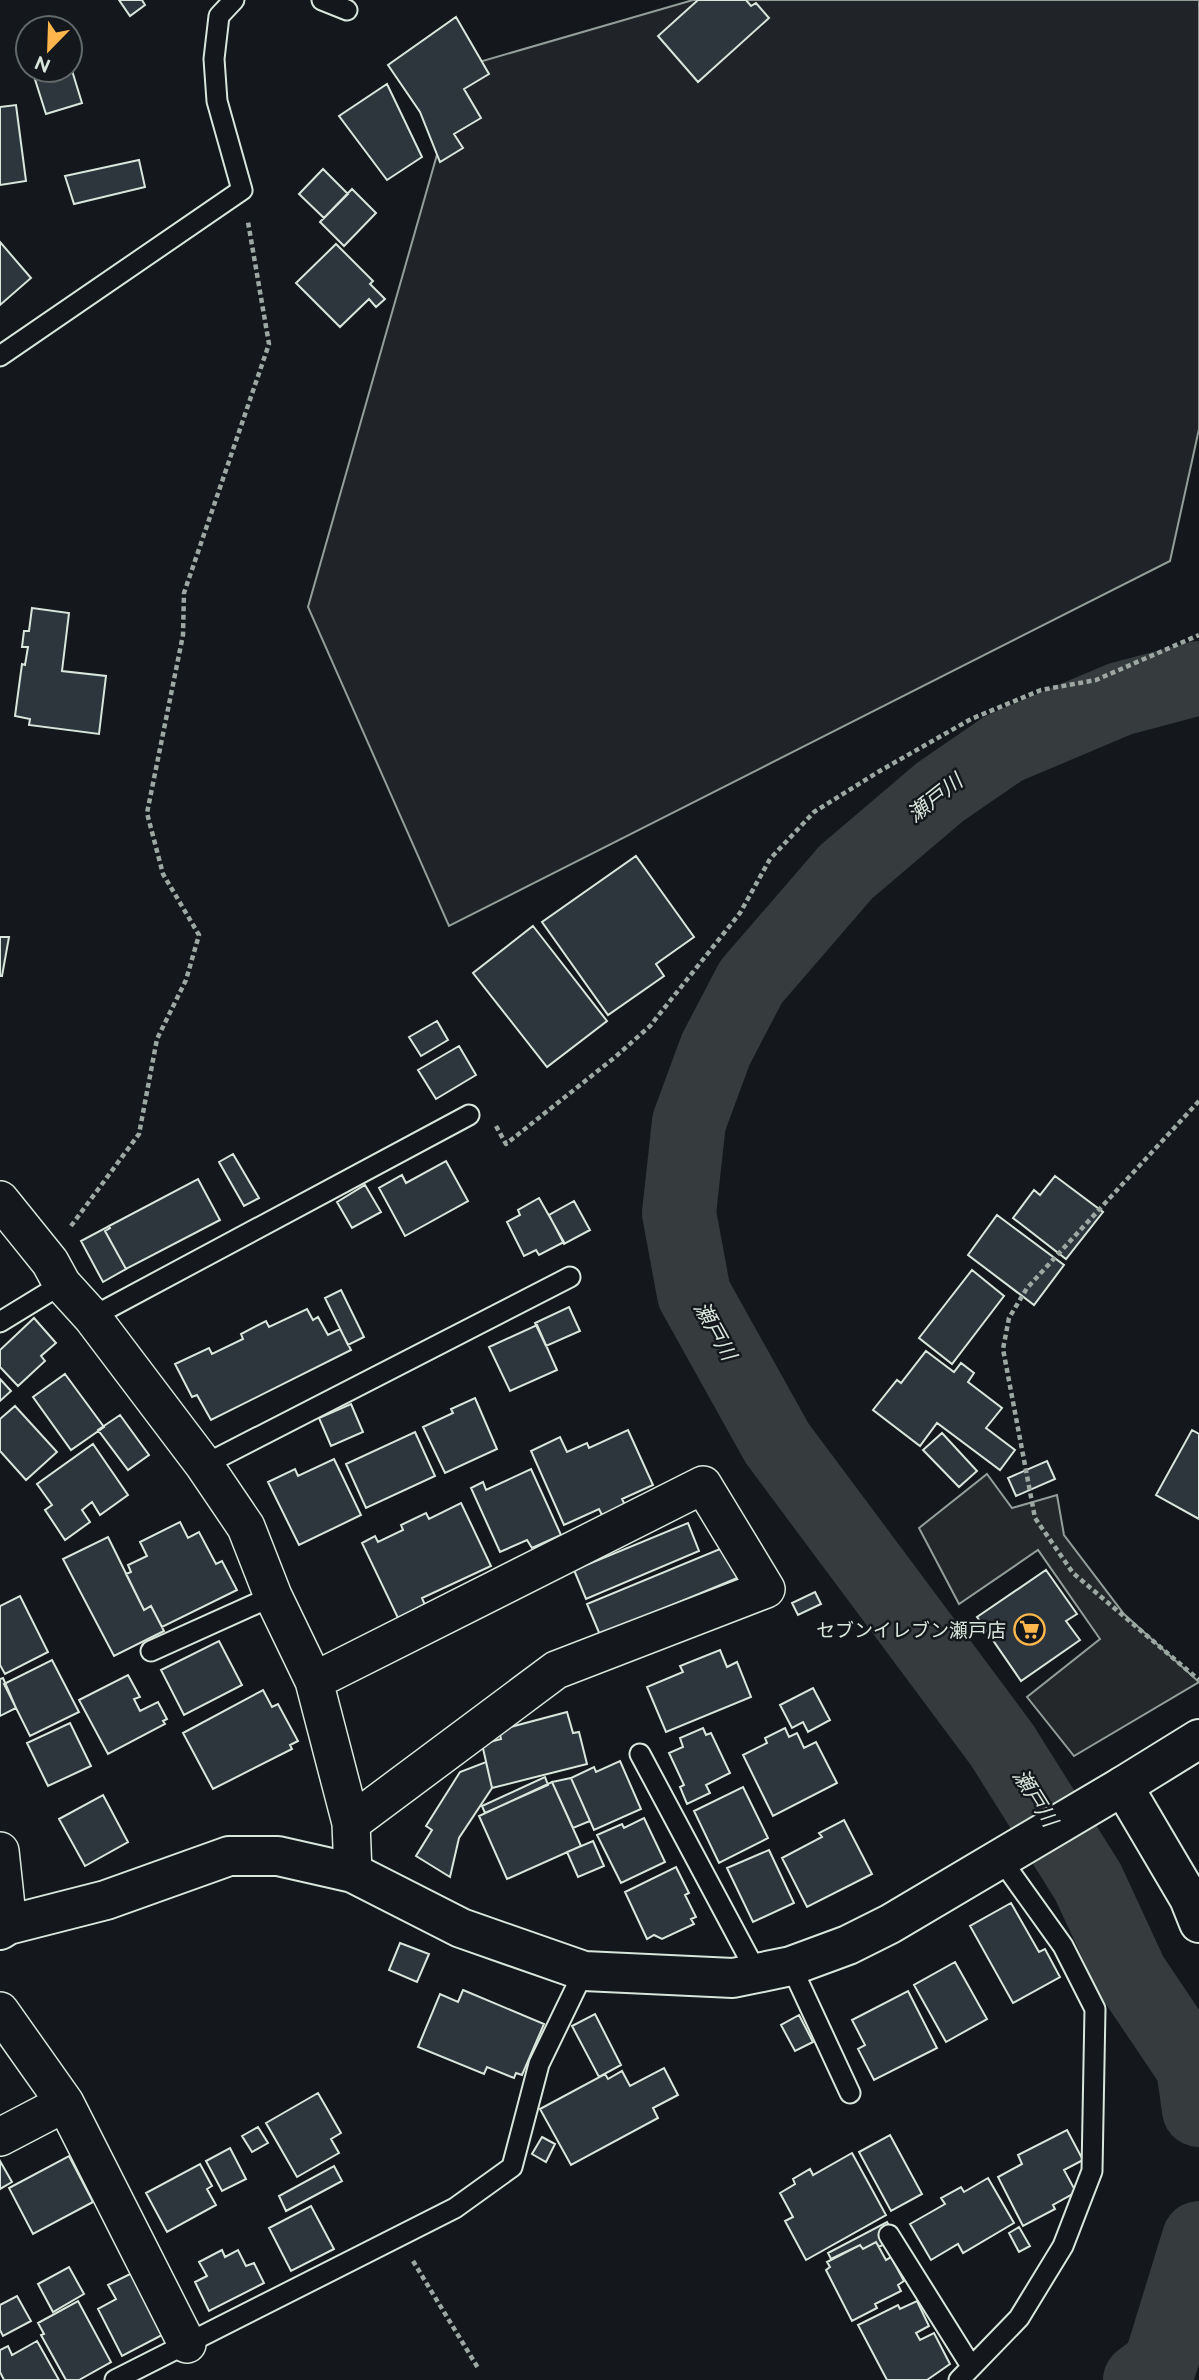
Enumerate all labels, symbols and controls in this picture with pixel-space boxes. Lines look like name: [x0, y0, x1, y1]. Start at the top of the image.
north arrow: [14, 14, 84, 84]
text: N: [31, 52, 53, 78]
water label: 瀬戸川: [902, 767, 969, 827]
water label: 瀬戸川: [689, 1297, 743, 1366]
supermarket icon: セブンイレブン瀬戸店: [1012, 1613, 1046, 1647]
place label: セブンイレブン瀬戸店: [816, 1619, 1006, 1641]
water label: 瀬戸川: [1008, 1764, 1064, 1833]

